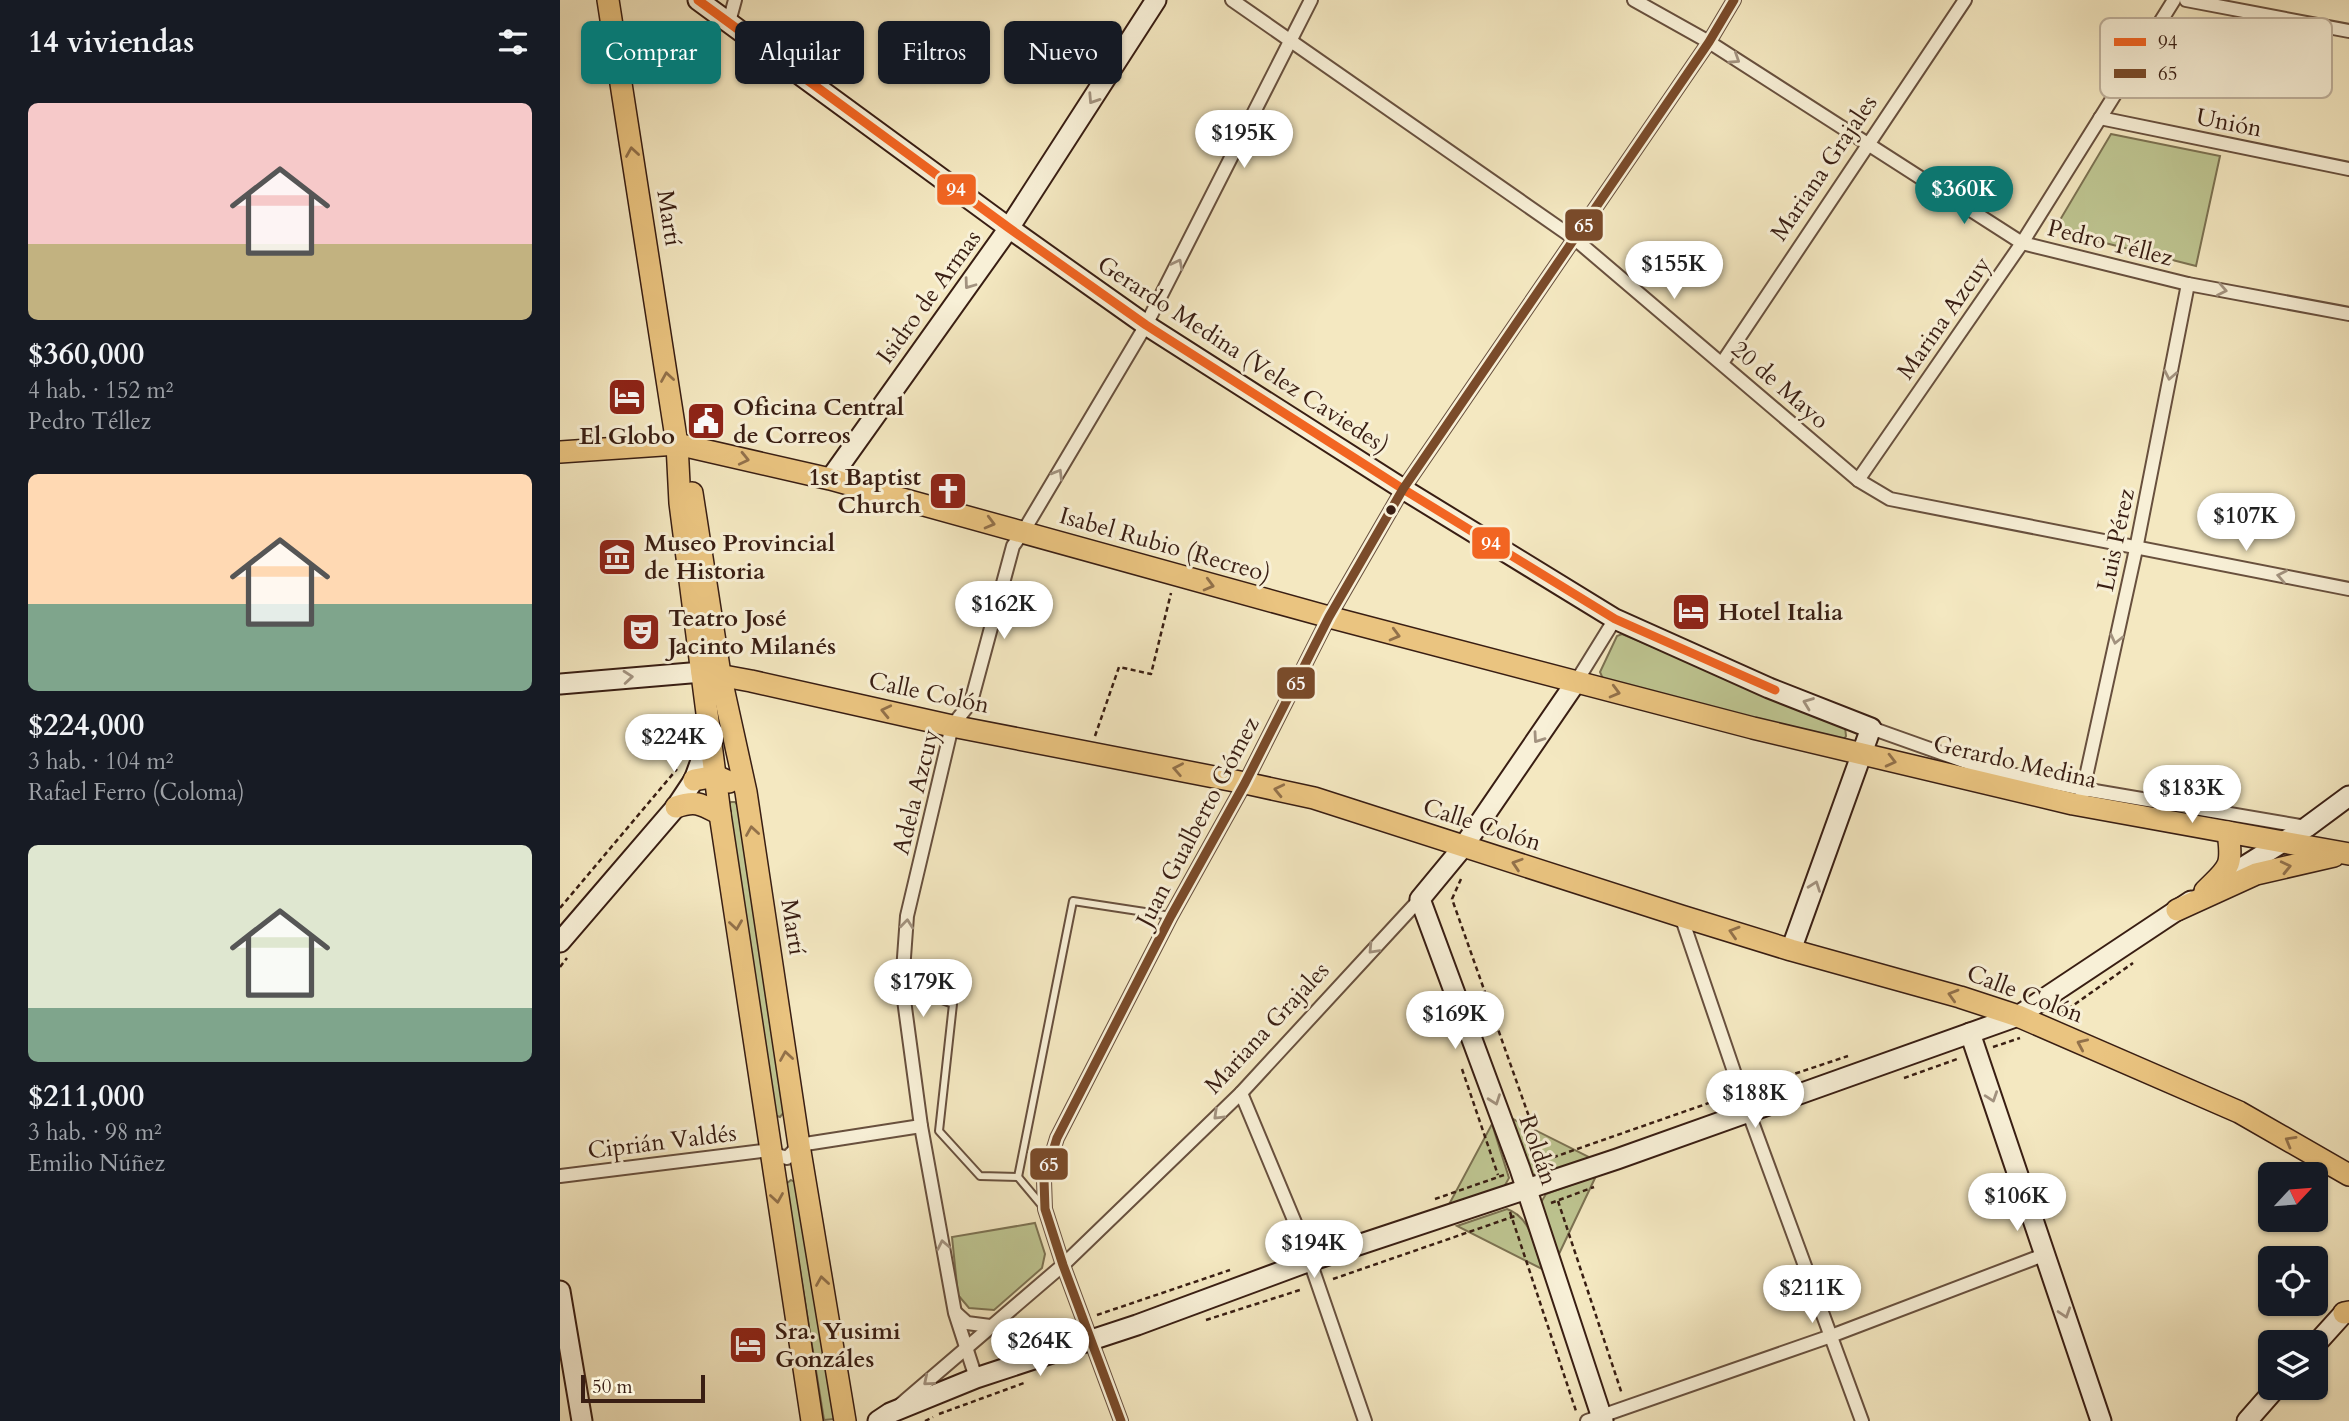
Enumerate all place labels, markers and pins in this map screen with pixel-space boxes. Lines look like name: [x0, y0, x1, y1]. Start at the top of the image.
pin: $195K: [1195, 110, 1293, 170]
pin: $360K: [1915, 166, 2013, 226]
pin: $155K: [1625, 242, 1723, 301]
hotel icon: El Globo: [606, 376, 648, 418]
place label: Oficina Central de Correos: [733, 391, 904, 452]
public building icon: Oficina Central de Correos: [685, 400, 727, 442]
place label: El Globo: [579, 420, 675, 453]
place label: 1st Baptist Church: [808, 461, 922, 522]
church icon: 1st Baptist Church: [927, 470, 969, 512]
pin: $107K: [2197, 494, 2295, 553]
unlabelled marker: [1384, 503, 1398, 517]
place label: Museo Provincial de Historia: [644, 527, 835, 588]
museum icon: Museo Provincial de Historia: [596, 536, 638, 578]
pin: $162K: [955, 582, 1053, 641]
hotel icon: Hotel Italia: [1670, 591, 1712, 633]
place label: Hotel Italia: [1718, 596, 1843, 629]
place label: Teatro José Jacinto Milanés: [665, 602, 836, 663]
theatre icon: Teatro José Jacinto Milanés: [620, 611, 662, 653]
pin: $224K: [625, 714, 723, 774]
pin: $183K: [2143, 766, 2241, 825]
pin: $179K: [874, 960, 972, 1019]
pin: $169K: [1406, 992, 1504, 1051]
pin: $188K: [1706, 1070, 1804, 1130]
pin: $106K: [1968, 1174, 2066, 1233]
pin: $194K: [1265, 1220, 1363, 1280]
pin: $211K: [1763, 1266, 1861, 1325]
place label: Sra. Yusimi Gonzáles: [775, 1315, 901, 1376]
pin: $264K: [991, 1318, 1089, 1378]
hotel icon: Sra. Yusimi Gonzáles: [727, 1324, 769, 1366]

